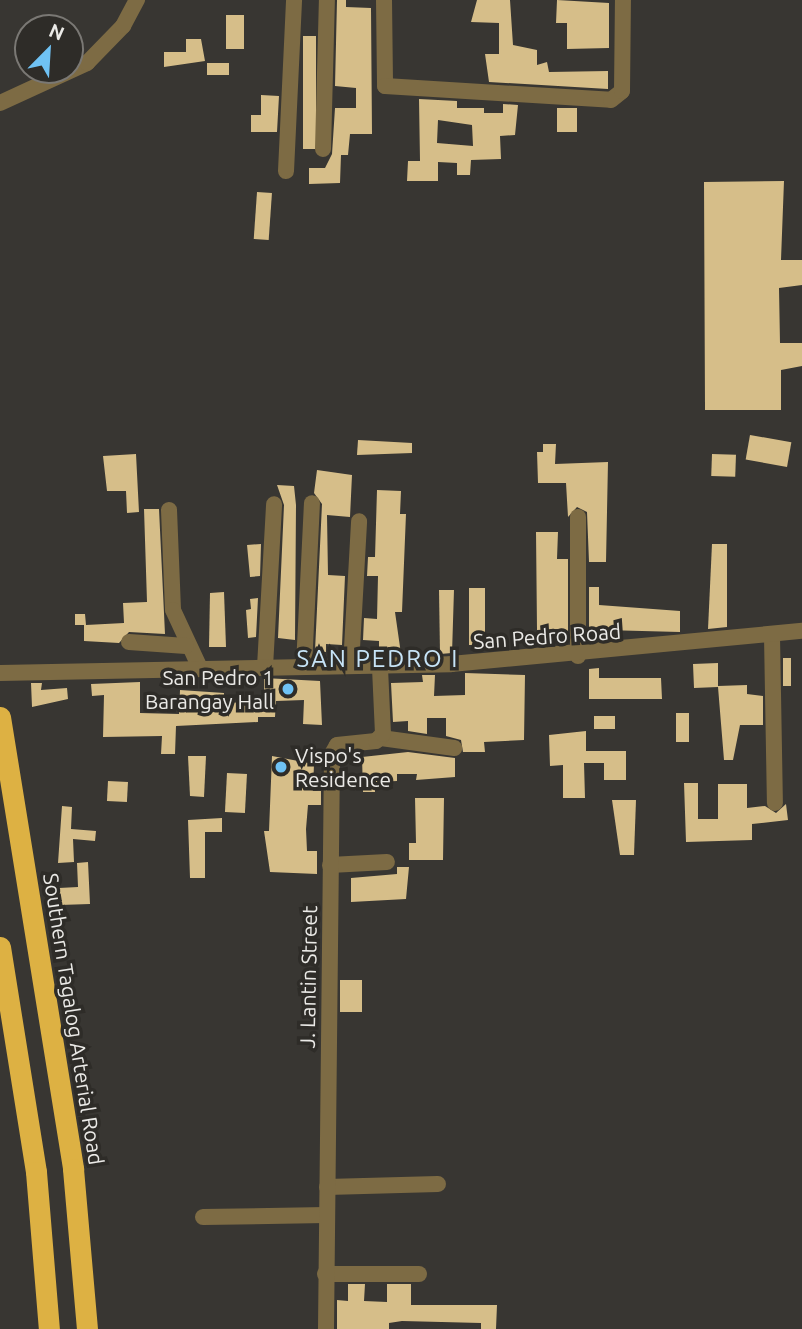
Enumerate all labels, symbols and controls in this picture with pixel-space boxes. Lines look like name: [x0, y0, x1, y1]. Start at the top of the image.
north arrow: [14, 14, 84, 84]
text: N: [46, 19, 68, 45]
street label: San Pedro Road: [472, 618, 622, 654]
district label: SAN PEDRO I: [298, 645, 458, 673]
place label: San Pedro 1 Barangay Hall: [145, 664, 274, 714]
marker: San Pedro 1 Barangay Hall: [280, 681, 296, 697]
place label: Vispo's Residence: [295, 742, 391, 792]
marker: Vispo's Residence: [273, 759, 289, 775]
street label: Southern Tagalog Arterial Road: [38, 871, 110, 1167]
street label: J. Lantin Street: [294, 905, 322, 1049]

